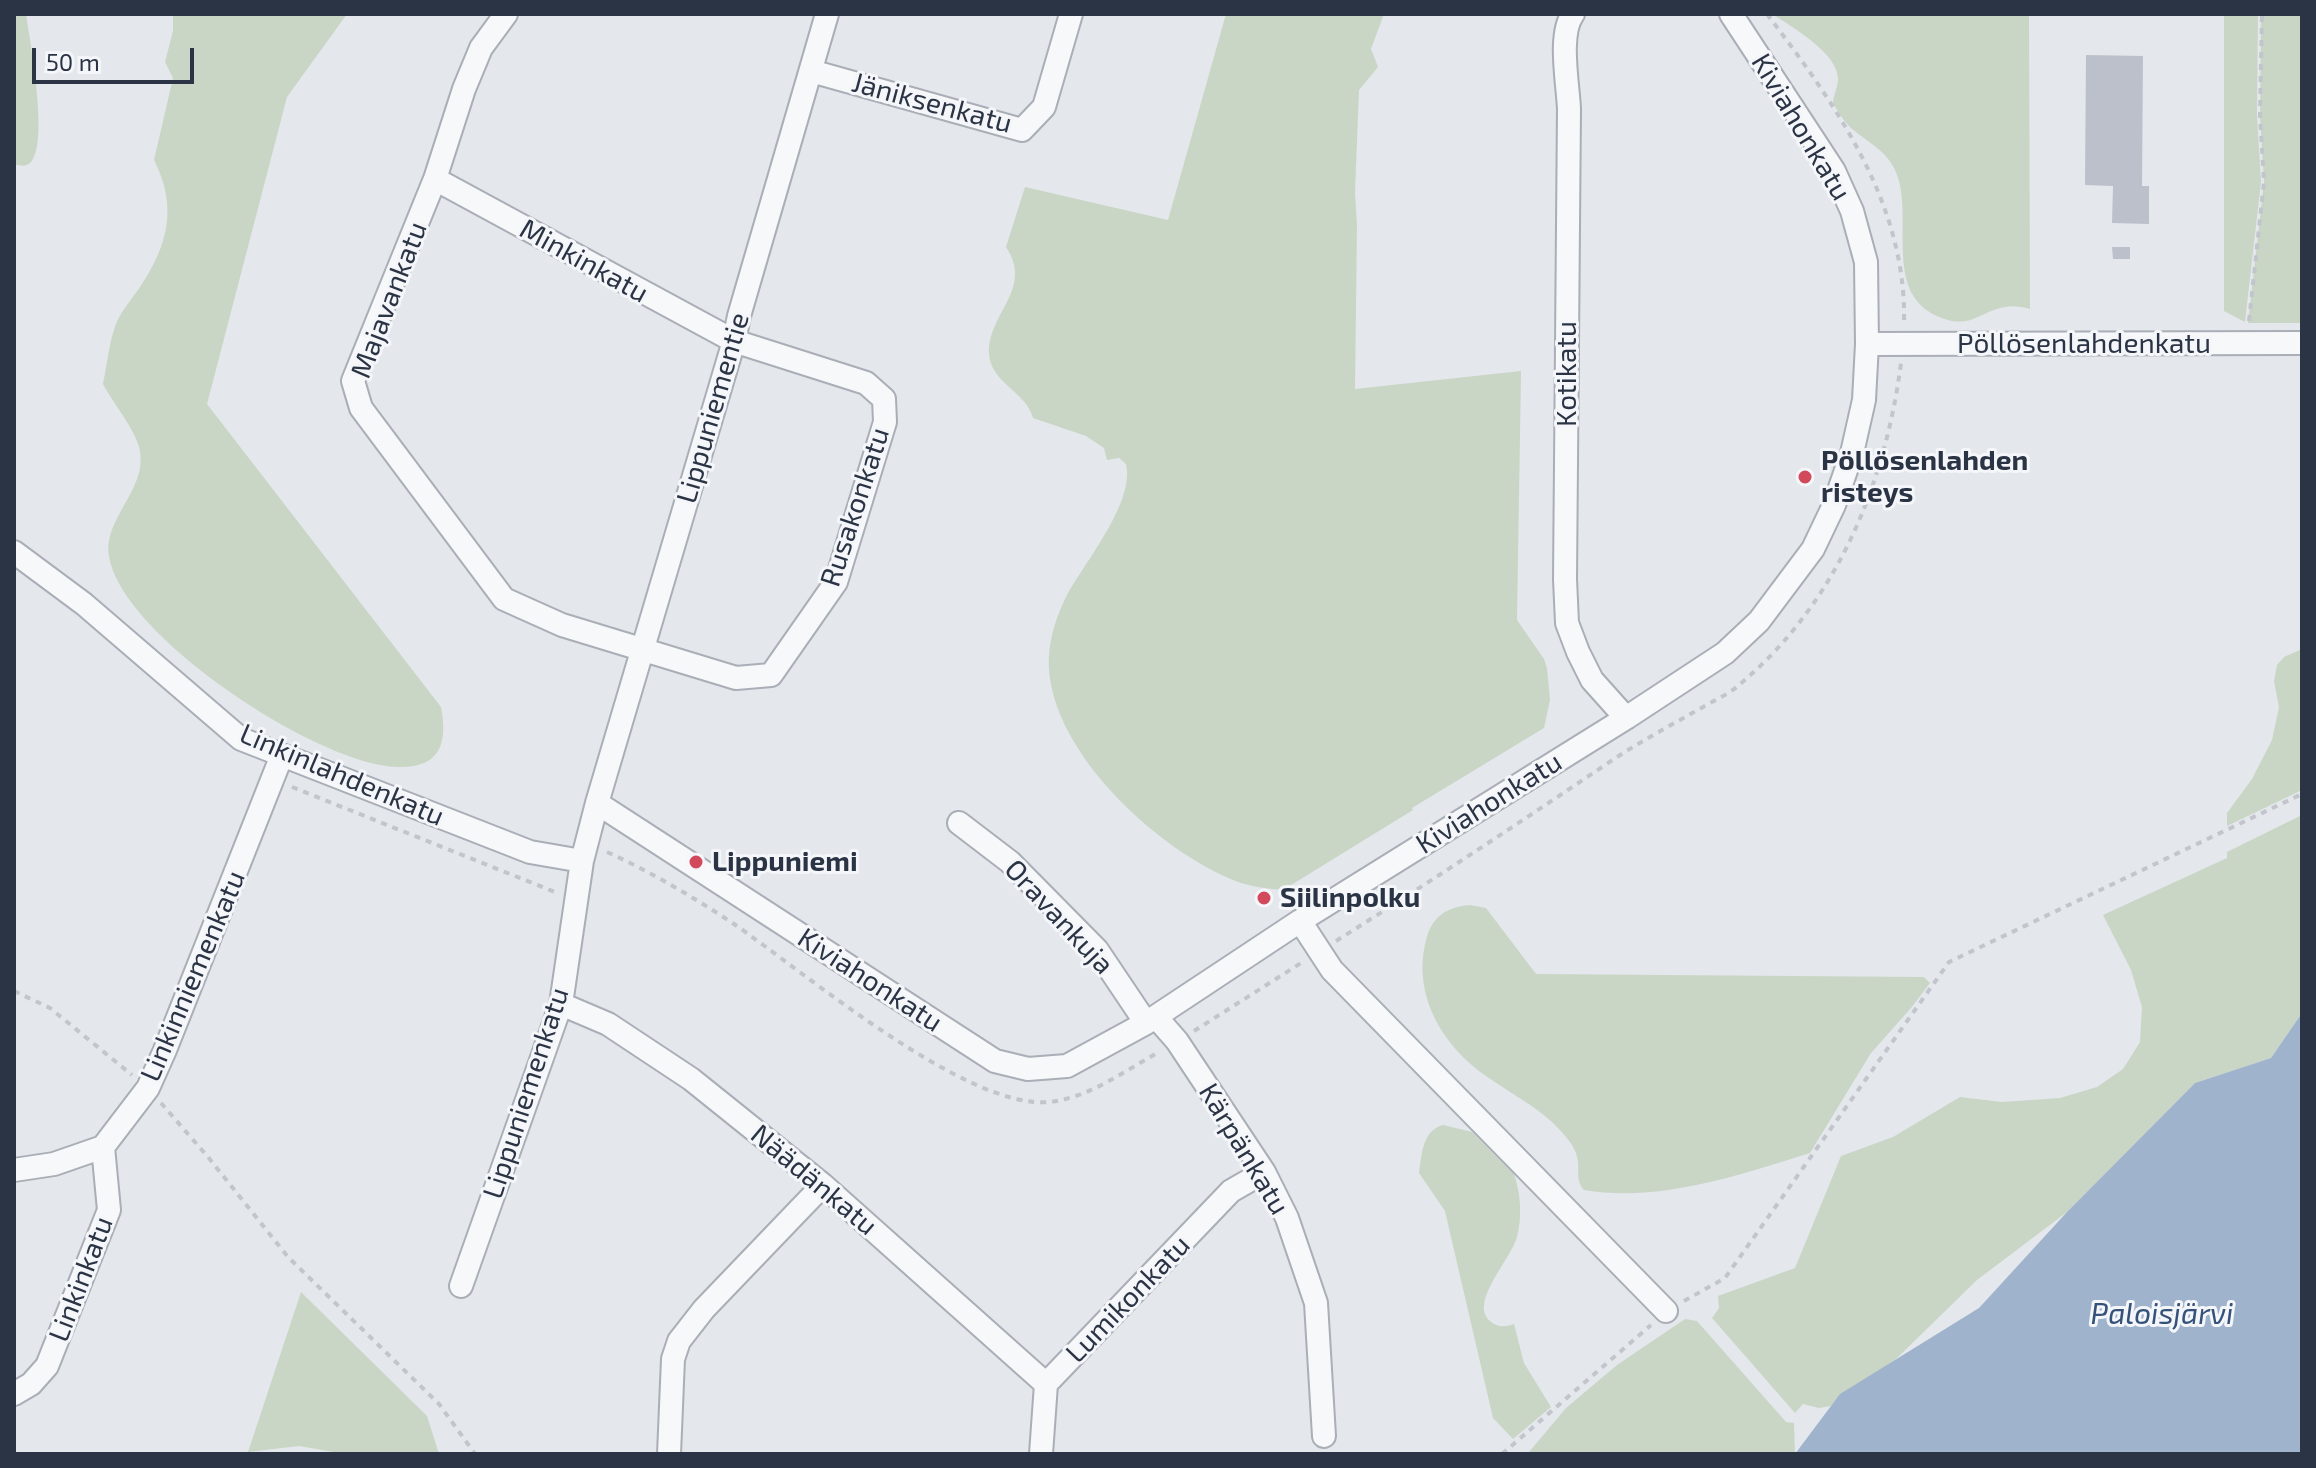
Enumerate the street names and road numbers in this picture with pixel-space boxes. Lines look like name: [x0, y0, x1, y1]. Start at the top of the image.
street label: Kiviahonkatu: [1744, 47, 1858, 207]
street label: Jäniksenkatu: [848, 66, 1016, 140]
street label: Minkinkatu: [514, 212, 654, 310]
street label: Majavankatu: [344, 217, 434, 383]
street label: Lippuniementie: [670, 309, 756, 507]
street label: Kotikatu: [1550, 321, 1584, 427]
street label: Pöllösenlahdenkatu: [1957, 327, 2211, 361]
street label: Rusakonkatu: [814, 423, 896, 591]
street label: Linkinlahdenkatu: [235, 717, 449, 833]
street label: Kiviahonkatu: [1410, 745, 1568, 861]
street label: Oravankuja: [998, 853, 1120, 981]
street label: Linkinniemenkatu: [134, 866, 252, 1086]
street label: Kiviahonkatu: [792, 921, 948, 1039]
street label: Lippuniemenkatu: [476, 983, 576, 1203]
street label: Kärpänkatu: [1192, 1077, 1296, 1221]
street label: Näädänkatu: [744, 1118, 884, 1242]
street label: Linkinkatu: [42, 1212, 120, 1346]
street label: Lumikonkatu: [1059, 1228, 1197, 1370]

